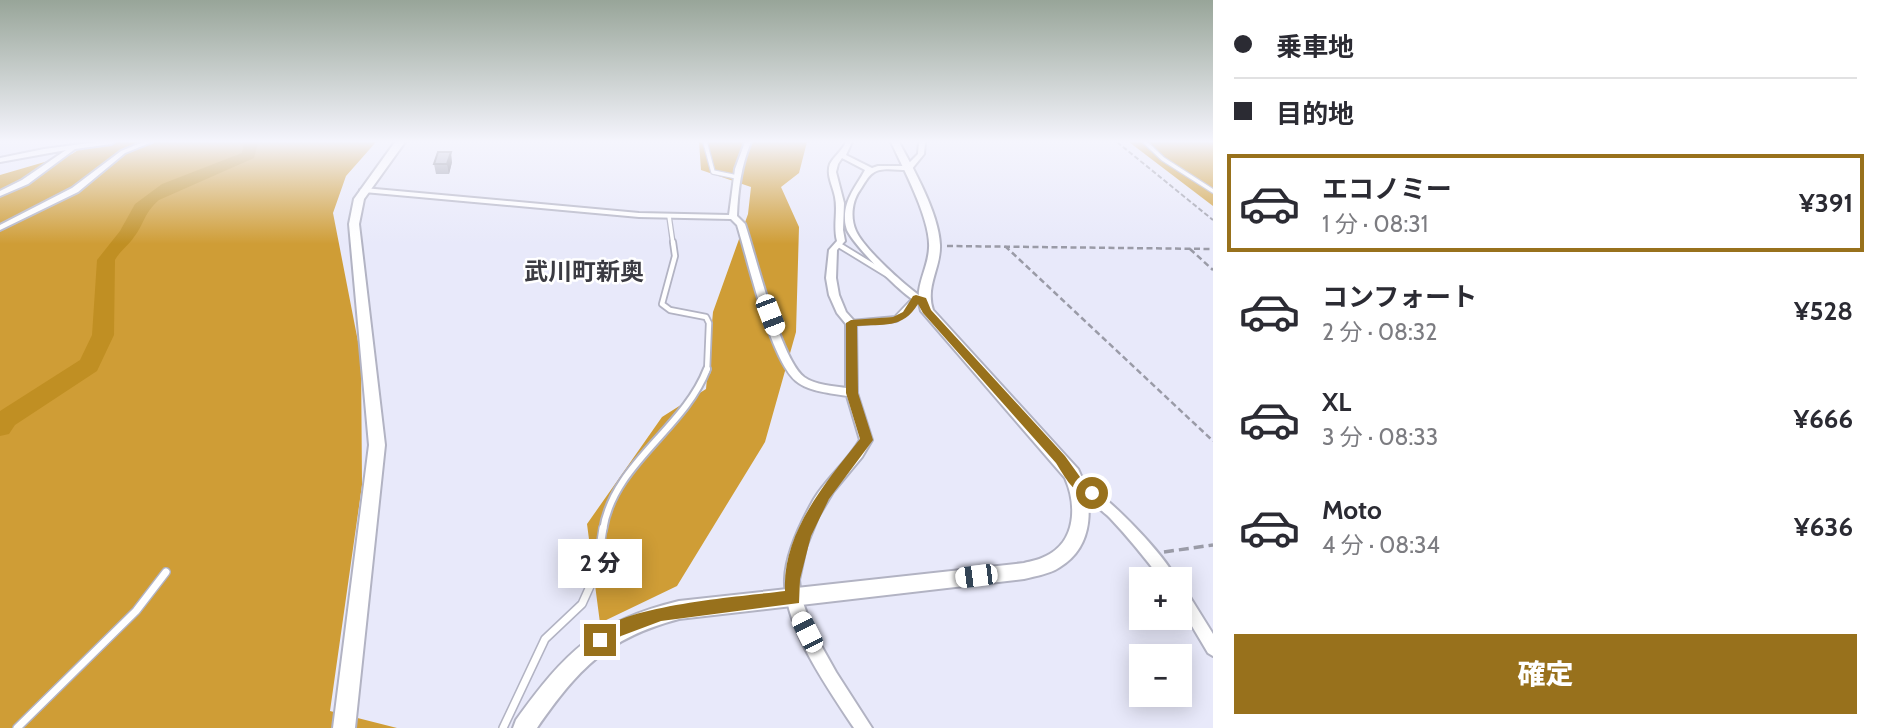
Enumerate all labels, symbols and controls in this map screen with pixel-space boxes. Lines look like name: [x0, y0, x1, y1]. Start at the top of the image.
text: 乗車地: [1276, 31, 1354, 63]
text: 目的地: [1276, 98, 1354, 130]
icon: car: [1238, 172, 1301, 235]
text: エコノミー: [1322, 173, 1452, 205]
text: ¥391: [1799, 187, 1853, 219]
text: 1 分 · 08:31: [1322, 210, 1428, 238]
district label: 武川町新奥: [524, 257, 644, 286]
icon: car: [1238, 280, 1301, 343]
text: コンフォート: [1322, 281, 1477, 313]
car: [753, 292, 788, 338]
text: ¥528: [1794, 295, 1853, 327]
text: 2 分 · 08:32: [1322, 318, 1437, 346]
text: XL: [1322, 386, 1351, 418]
icon: car: [1238, 388, 1301, 451]
text: ¥666: [1793, 403, 1853, 435]
text: 3 分 · 08:33: [1322, 423, 1438, 451]
route start: [1076, 477, 1108, 509]
text: Moto: [1322, 494, 1382, 526]
icon: car: [1238, 496, 1301, 559]
text: ¥636: [1794, 511, 1853, 543]
text: 4 分 · 08:34: [1322, 531, 1440, 559]
callout: 2 分: [558, 538, 642, 588]
text: 2 分: [580, 549, 620, 577]
car: [954, 563, 999, 589]
map controls: [1129, 567, 1192, 707]
button: +: [1129, 567, 1192, 630]
car: [789, 609, 826, 655]
route end: [584, 624, 616, 656]
button: 確定: [1234, 634, 1857, 714]
button: −: [1129, 644, 1192, 707]

